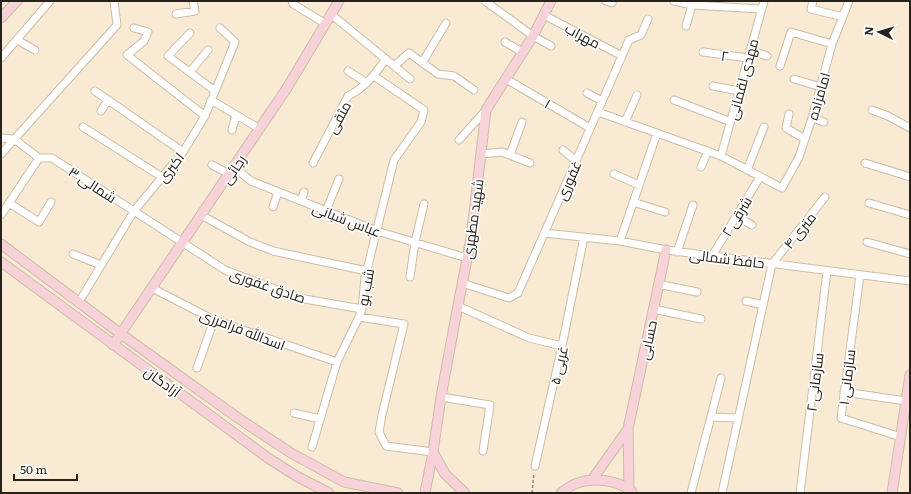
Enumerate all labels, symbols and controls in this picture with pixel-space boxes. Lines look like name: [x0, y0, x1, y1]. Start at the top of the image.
north arrow: [859, 12, 899, 52]
street label: مهراب: [562, 17, 604, 53]
text: N: [860, 26, 876, 36]
street label: مهدی لقمانی: [722, 36, 762, 122]
street label: ۲: [720, 45, 730, 65]
street label: امامزاده: [802, 70, 834, 122]
street label: ۱: [541, 93, 555, 113]
street label: متقی: [321, 97, 355, 137]
street label: اکبری: [152, 148, 188, 186]
street label: رجائی: [216, 150, 250, 188]
street label: غفوری: [550, 157, 586, 203]
street label: ۳ شمالی: [65, 161, 121, 207]
street label: شهید مطهری: [456, 178, 488, 260]
street label: ۲ شرقی: [716, 192, 756, 240]
street label: عباس شبانی: [310, 197, 384, 241]
street label: ۴ متری: [778, 207, 820, 253]
street label: حافظ شمالی: [688, 243, 766, 273]
street label: صادق غفوری: [227, 263, 309, 307]
street label: شب بو: [352, 267, 378, 307]
street label: اسدالله فرامرزی: [197, 304, 289, 354]
street label: حسابی: [633, 318, 661, 362]
street label: ۵ غربی: [544, 344, 572, 386]
street label: سازمانی ۱: [833, 348, 859, 406]
street label: سازمانی ۲: [800, 352, 828, 412]
street label: آزادگان: [141, 361, 186, 401]
scale bar: [14, 456, 77, 482]
text: 50 m: [20, 460, 47, 478]

